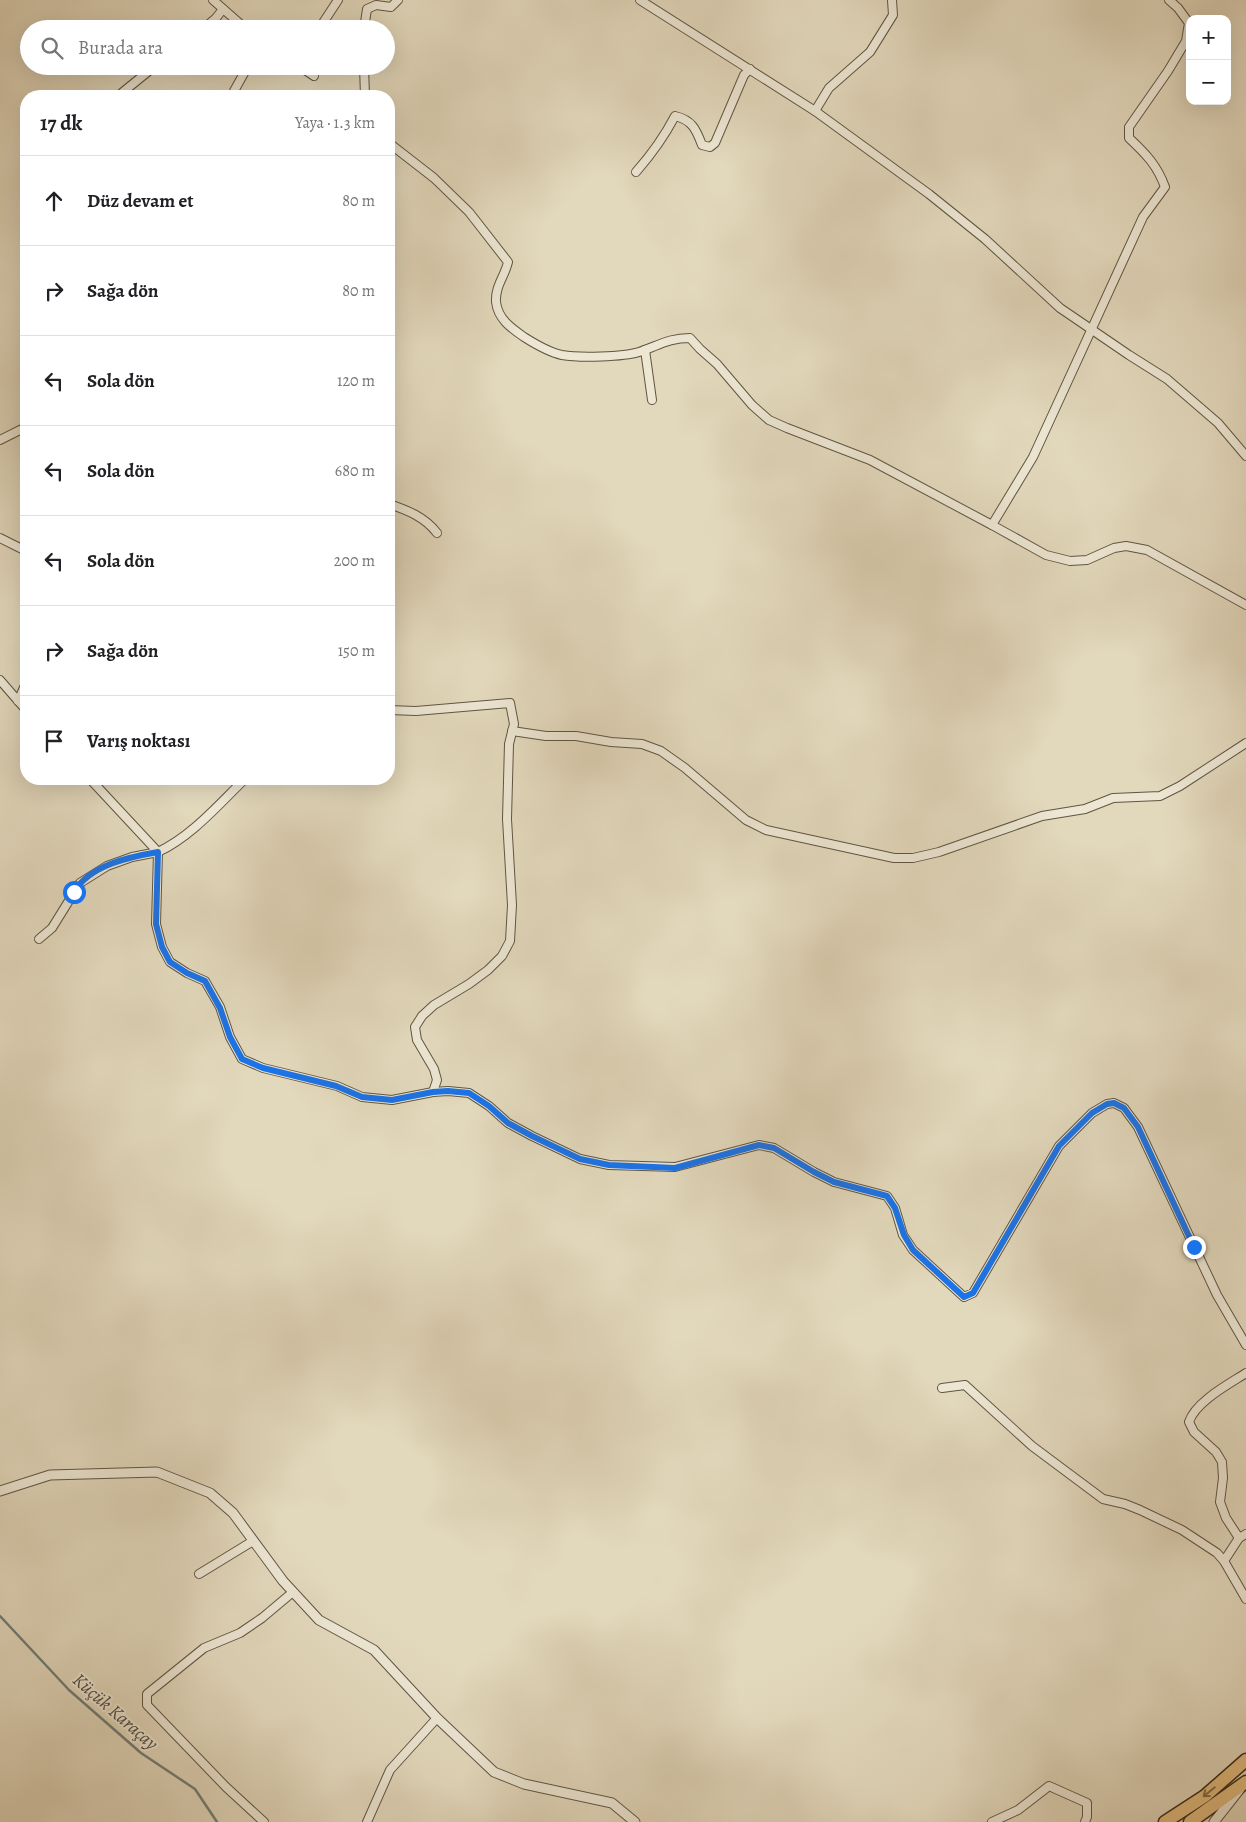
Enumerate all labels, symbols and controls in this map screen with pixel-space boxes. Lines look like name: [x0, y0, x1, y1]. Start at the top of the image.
map controls: [1186, 15, 1231, 105]
button: +: [1186, 15, 1231, 60]
search box: [20, 20, 395, 75]
icon: search: [38, 34, 66, 62]
text: Burada ara: [78, 35, 163, 61]
button: −: [1186, 60, 1231, 105]
text: 17 dk: [40, 109, 82, 137]
text: Yaya · 1.3 km: [295, 112, 375, 134]
icon: ahead: [40, 187, 68, 215]
text: Düz devam et: [87, 188, 194, 214]
text: 80 m: [342, 190, 375, 212]
icon: right: [40, 277, 68, 305]
text: Sağa dön: [87, 278, 159, 304]
text: 80 m: [342, 280, 375, 302]
icon: left: [40, 367, 68, 395]
text: Sola dön: [87, 368, 155, 394]
text: 120 m: [337, 370, 375, 392]
icon: left: [40, 457, 68, 485]
text: Sola dön: [87, 458, 155, 484]
text: 680 m: [335, 460, 375, 482]
icon: left: [40, 547, 68, 575]
text: Sola dön: [87, 548, 155, 574]
text: 200 m: [334, 550, 375, 572]
icon: right: [40, 637, 68, 665]
text: Sağa dön: [87, 638, 159, 664]
text: 150 m: [338, 640, 375, 662]
icon: arrive: [40, 727, 68, 755]
text: Varış noktası: [87, 728, 190, 754]
route start: [63, 881, 86, 904]
route end: [1183, 1236, 1206, 1259]
water label: Küçük Karaçay: [67, 1667, 164, 1757]
one-way arrow: [1203, 1786, 1216, 1797]

